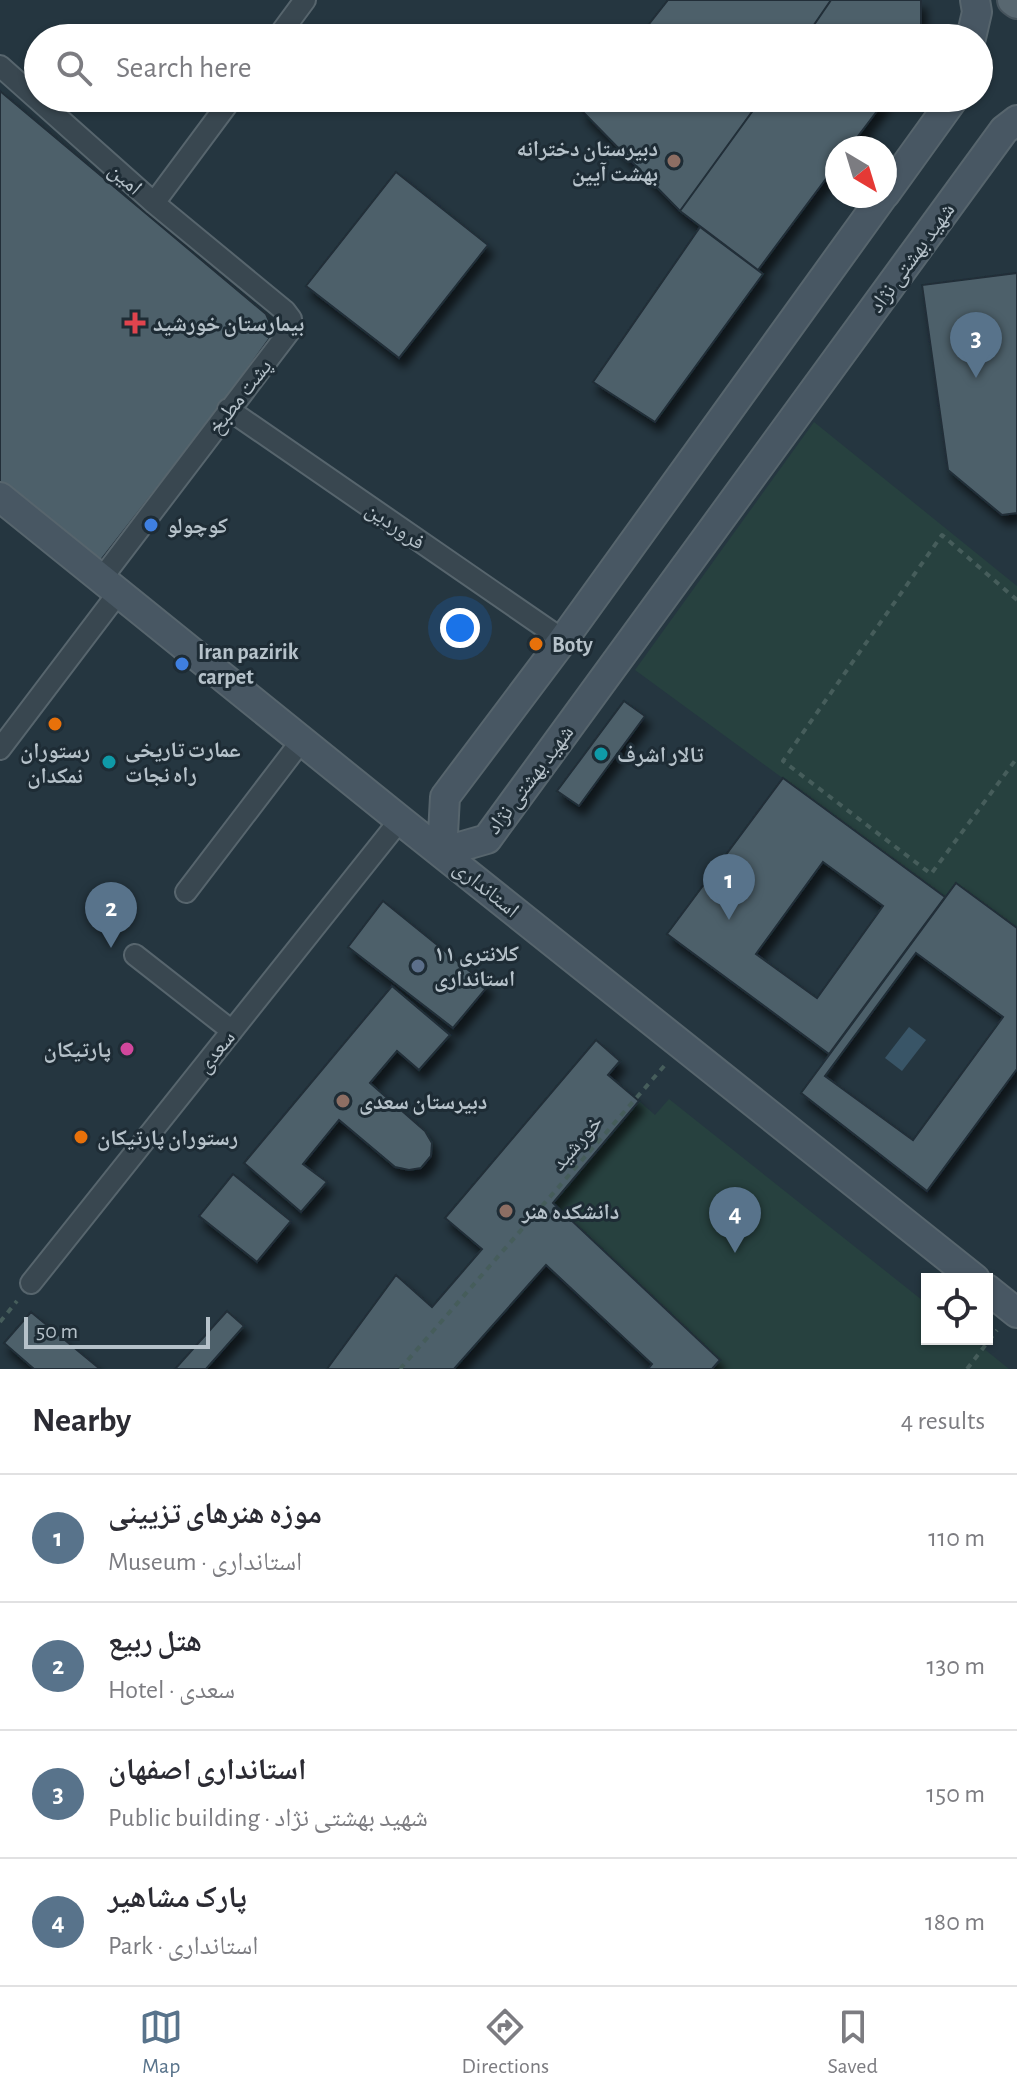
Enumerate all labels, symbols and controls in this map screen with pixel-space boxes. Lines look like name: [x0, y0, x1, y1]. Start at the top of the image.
search box: [24, 24, 993, 112]
icon: search: [52, 46, 96, 90]
text: Search here: [116, 53, 252, 83]
north arrow: [825, 136, 897, 208]
place label: دبیرستان دخترانه بهشت آیین: [516, 138, 658, 187]
marker: دبیرستان دخترانه بهشت آیین: [665, 152, 683, 170]
street label: امین: [103, 159, 146, 200]
street label: شهید بهشتی نژاد: [865, 199, 960, 318]
marker: بیمارستان خورشید: [124, 312, 146, 334]
pin: 3: [950, 312, 1002, 378]
place label: بیمارستان خورشید: [153, 313, 304, 337]
street label: پشت مطبخ: [204, 355, 277, 440]
street label: فروردین: [361, 498, 429, 556]
place label: کوچولو: [167, 515, 228, 538]
marker: کوچولو: [142, 516, 160, 534]
your location: [440, 608, 480, 648]
place label: Boty: [552, 634, 593, 657]
marker: Boty: [527, 635, 545, 653]
place label: Iran pazirik carpet: [198, 641, 299, 688]
marker: Iran pazirik carpet: [173, 655, 191, 673]
marker: رستوران نمکدان: [46, 715, 64, 733]
street label: شهید بهشتی نژاد: [482, 721, 579, 839]
place label: عمارت تاریخی راه نجات: [125, 739, 241, 787]
place label: رستوران نمکدان: [20, 740, 90, 789]
place label: تالار اشرف: [617, 744, 704, 767]
marker: تالار اشرف: [592, 745, 610, 763]
marker: عمارت تاریخی راه نجات: [100, 753, 118, 771]
pin: 1: [703, 854, 755, 920]
street label: استانداری: [448, 856, 523, 923]
pin: 2: [85, 882, 137, 948]
place label: کلانتری ۱۱ استانداری: [434, 943, 519, 992]
marker: کلانتری ۱۱ استانداری: [409, 957, 427, 975]
street label: سعدی: [192, 1026, 241, 1078]
place label: پارتیکان: [43, 1039, 111, 1063]
marker: پارتیکان: [118, 1040, 136, 1058]
place label: دبیرستان سعدی: [359, 1091, 487, 1115]
marker: دبیرستان سعدی: [334, 1092, 352, 1110]
street label: خورشید: [547, 1111, 607, 1175]
place label: رستوران پارتیکان: [97, 1127, 238, 1151]
marker: رستوران پارتیکان: [72, 1128, 90, 1146]
pin: 4: [709, 1187, 761, 1253]
place label: دانشکده هنر: [521, 1201, 619, 1224]
marker: دانشکده هنر: [497, 1202, 515, 1220]
map controls: [921, 1273, 993, 1345]
button: locate: [921, 1273, 993, 1345]
scale bar: [24, 1313, 210, 1349]
text: 50 m: [36, 1320, 78, 1342]
text: Nearby: [32, 1404, 131, 1438]
text: 4 results: [901, 1408, 985, 1434]
text: موزه هنرهای تزیینی: [108, 1499, 322, 1529]
text: 1: [53, 1525, 63, 1551]
text: 110 m: [928, 1525, 985, 1551]
text: Museum · استانداری: [108, 1549, 302, 1575]
text: هتل ربیع: [108, 1627, 202, 1657]
text: 2: [52, 1653, 64, 1679]
text: 130 m: [927, 1653, 985, 1679]
text: Hotel · سعدی: [108, 1677, 235, 1703]
text: استانداری اصفهان: [108, 1755, 307, 1785]
text: 3: [52, 1781, 64, 1807]
text: 150 m: [926, 1781, 985, 1807]
text: Public building · شهید بهشتی نژاد: [108, 1805, 428, 1831]
text: پارک مشاهیر: [108, 1883, 247, 1913]
text: 4: [51, 1909, 65, 1935]
text: 180 m: [925, 1909, 985, 1935]
text: Park · استانداری: [108, 1933, 258, 1959]
tab: Map: [139, 2005, 183, 2079]
tab: Directions: [461, 2005, 549, 2079]
tab: Saved: [827, 2005, 878, 2079]

